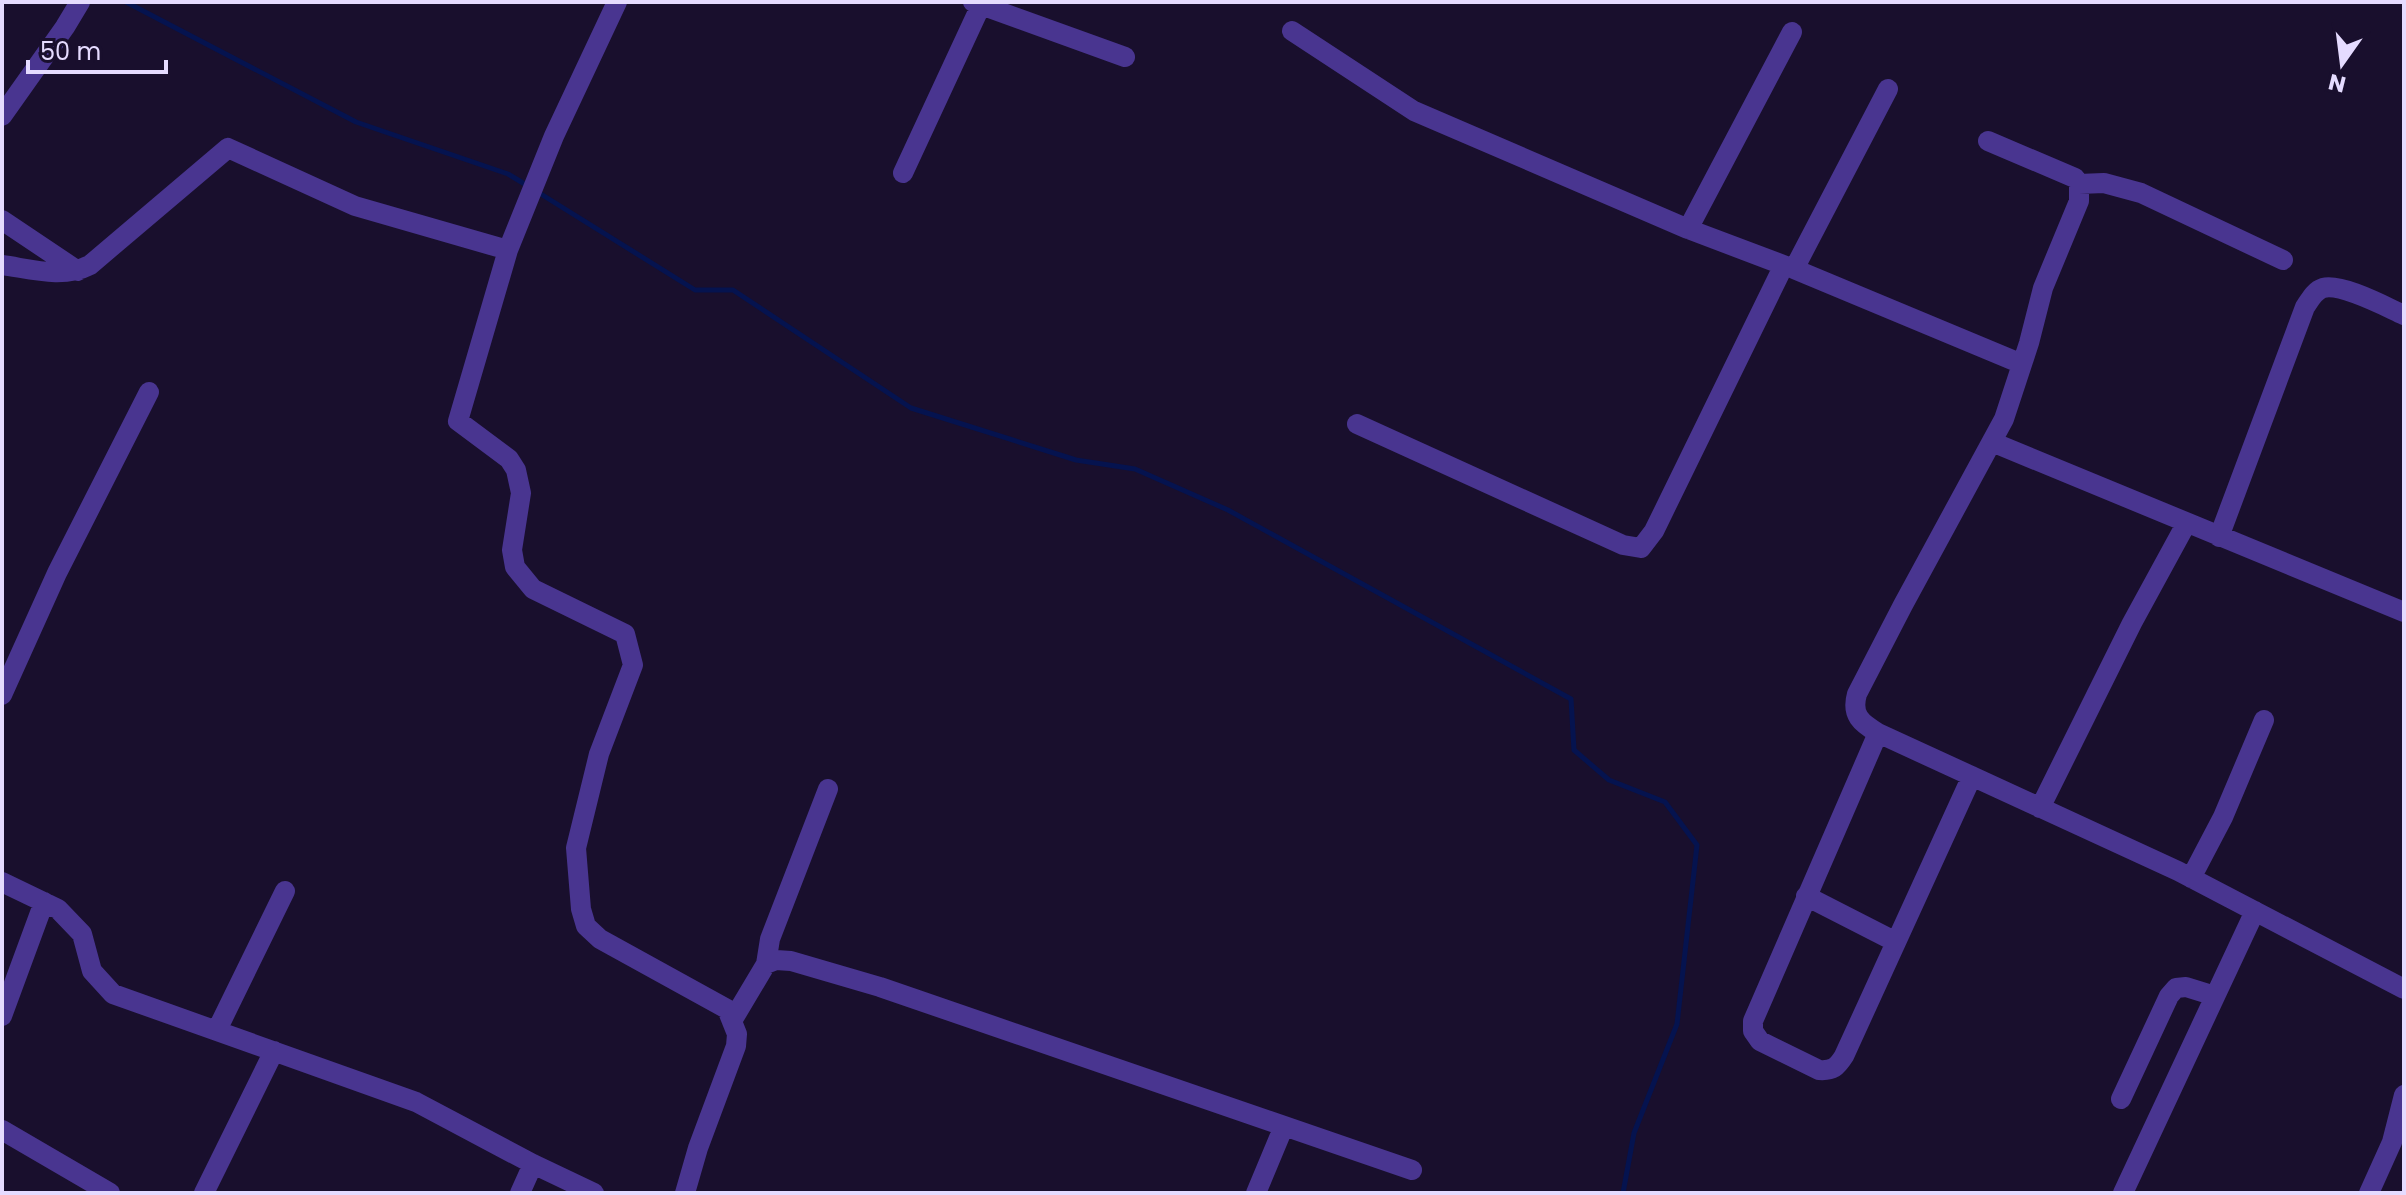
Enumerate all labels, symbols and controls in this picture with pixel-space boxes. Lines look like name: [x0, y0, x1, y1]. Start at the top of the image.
scale bar: [28, 24, 166, 74]
north arrow: [2302, 24, 2382, 104]
text: 50 m: [40, 35, 101, 68]
text: N: [2326, 66, 2349, 100]

